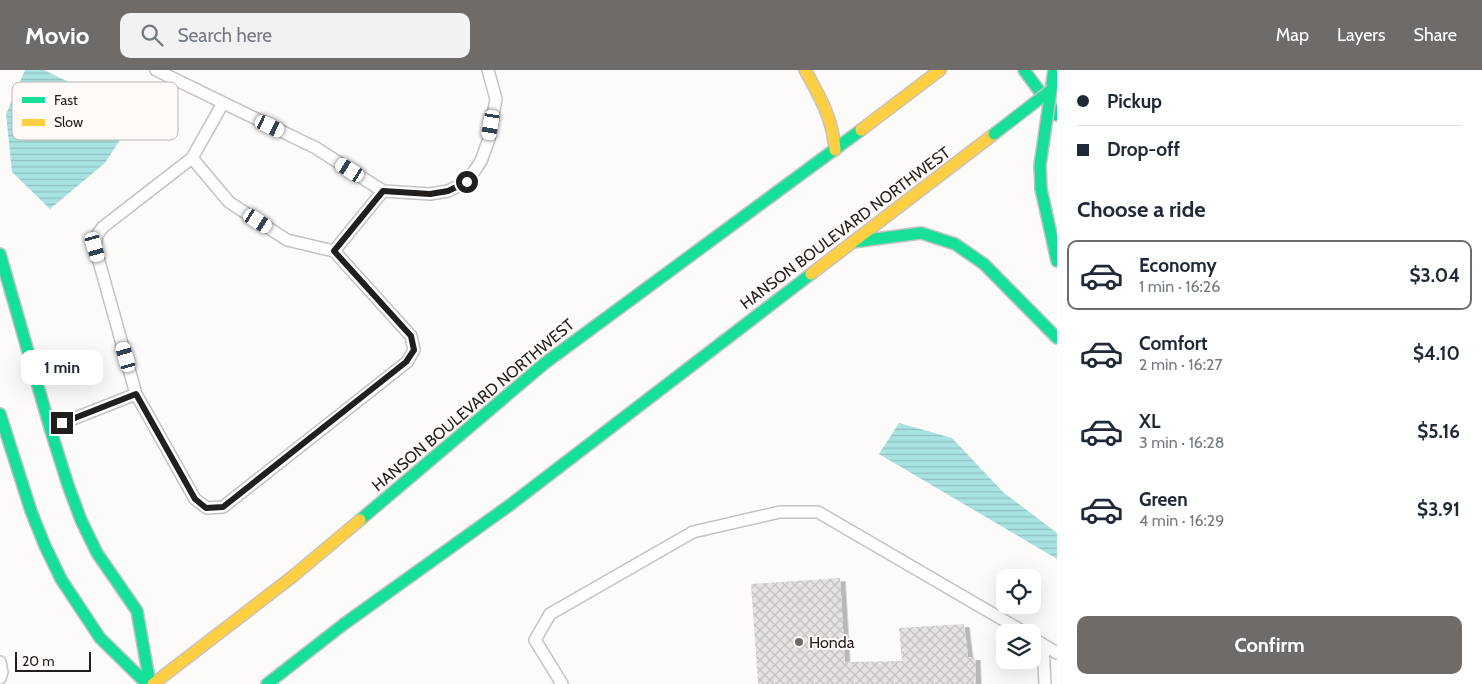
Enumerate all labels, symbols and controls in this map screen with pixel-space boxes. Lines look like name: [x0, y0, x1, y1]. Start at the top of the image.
search box: [120, 13, 470, 58]
text: Movio: [25, 21, 90, 50]
icon: search: [138, 21, 166, 49]
text: Search here: [178, 24, 272, 47]
text: Map: [1276, 24, 1309, 46]
text: Layers: [1337, 24, 1386, 46]
text: Share: [1414, 24, 1457, 46]
legend: [12, 82, 178, 140]
text: Pickup: [1107, 90, 1162, 113]
text: Fast: [54, 91, 78, 109]
car: [481, 109, 500, 141]
text: Slow: [54, 113, 83, 131]
car: [253, 113, 286, 139]
text: Drop-off: [1107, 138, 1180, 161]
street label: HANSON BOULEVARD NORTHWEST: [736, 143, 954, 313]
car: [333, 156, 366, 184]
route start: [456, 171, 478, 193]
text: Choose a ride: [1077, 196, 1206, 223]
car: [241, 207, 274, 235]
car: [83, 231, 106, 263]
icon: car: [1079, 253, 1124, 298]
text: Economy: [1139, 254, 1217, 277]
text: $3.04: [1409, 264, 1460, 287]
text: 1 min · 16:26: [1139, 277, 1220, 296]
street label: HANSON BOULEVARD NORTHWEST: [368, 315, 578, 495]
icon: car: [1079, 331, 1124, 376]
text: Comfort: [1139, 332, 1208, 355]
car: [114, 341, 137, 373]
text: $4.10: [1413, 342, 1460, 365]
callout: 1 min: [21, 350, 103, 386]
text: 2 min · 16:27: [1139, 355, 1222, 374]
text: 1 min: [44, 358, 80, 377]
icon: car: [1079, 409, 1124, 454]
text: XL: [1139, 410, 1160, 433]
route end: [51, 412, 73, 434]
text: $5.16: [1417, 420, 1460, 443]
text: 3 min · 16:28: [1139, 433, 1224, 452]
icon: car: [1079, 487, 1124, 532]
text: Green: [1139, 488, 1188, 511]
text: $3.91: [1417, 498, 1460, 521]
text: 4 min · 16:29: [1139, 511, 1224, 530]
map controls: [996, 569, 1041, 669]
button: locate: [996, 569, 1041, 614]
button: Confirm: [1077, 616, 1462, 674]
button: layers: [996, 624, 1041, 669]
place label: Honda: [809, 633, 855, 652]
marker: Honda: [793, 636, 805, 648]
scale bar: [15, 649, 91, 672]
text: 20 m: [22, 652, 55, 670]

